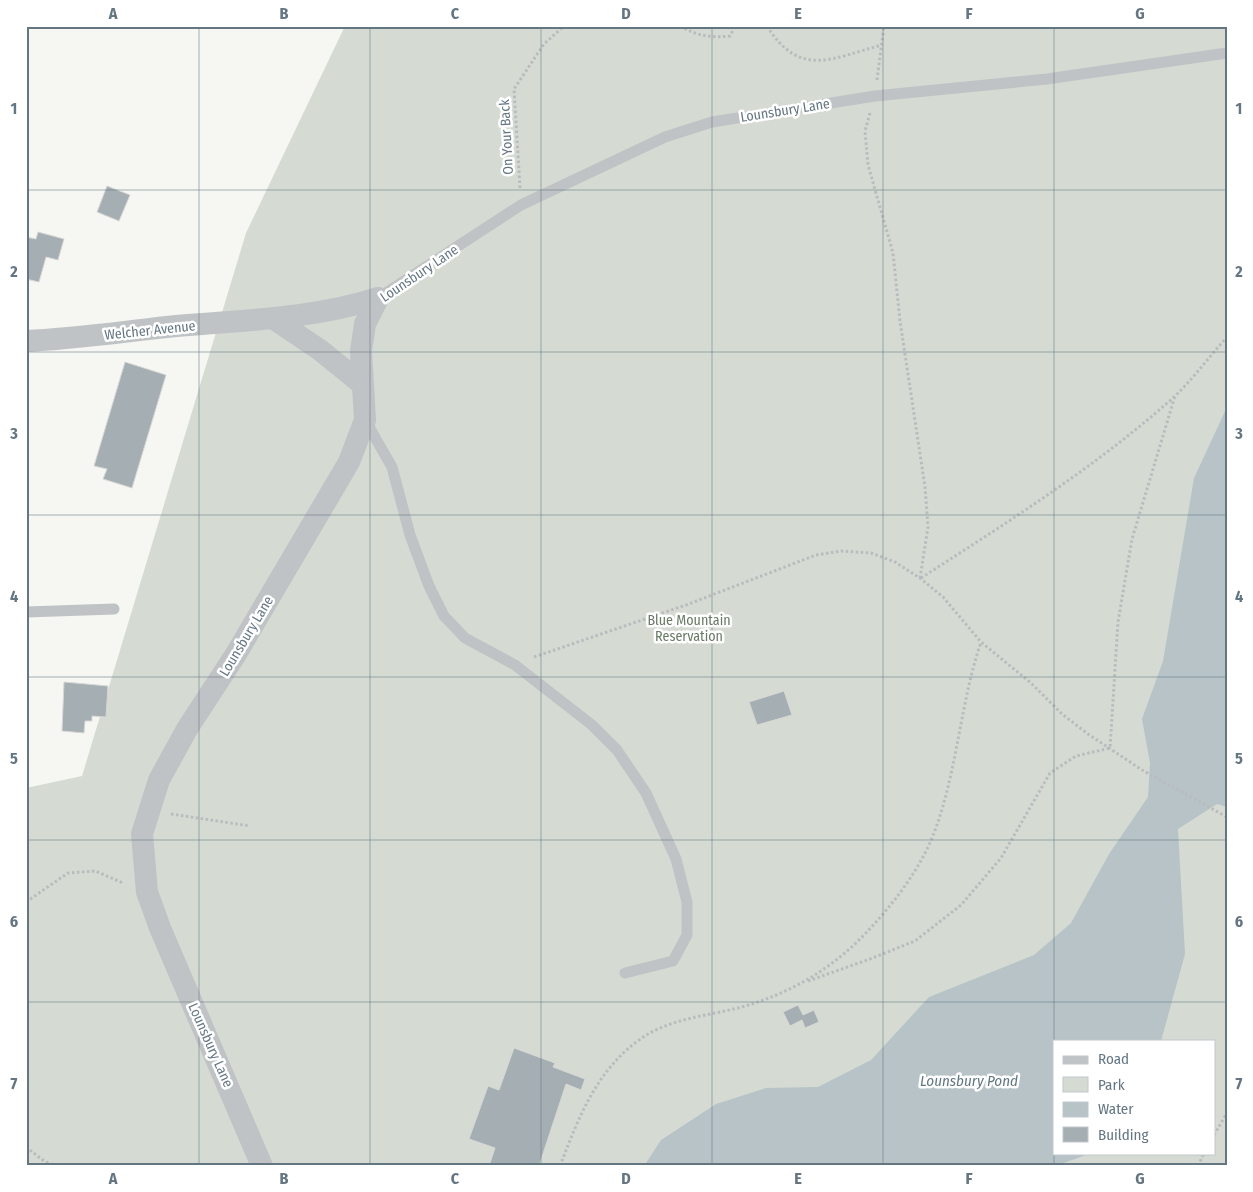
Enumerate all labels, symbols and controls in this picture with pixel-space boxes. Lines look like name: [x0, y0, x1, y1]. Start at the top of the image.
text: A: [108, 4, 118, 23]
text: B: [280, 4, 289, 23]
text: C: [451, 4, 460, 23]
text: D: [621, 4, 631, 23]
text: E: [794, 4, 802, 23]
text: F: [965, 4, 973, 23]
text: G: [1135, 4, 1145, 23]
street label: Lounsbury Lane: [739, 95, 831, 126]
street label: On Your Back: [496, 98, 517, 175]
text: 1: [11, 99, 17, 118]
text: 1: [1236, 99, 1242, 118]
street label: Lounsbury Lane: [377, 241, 462, 306]
text: 2: [9, 262, 18, 281]
text: 2: [1234, 262, 1243, 281]
street label: Welcher Avenue: [104, 317, 196, 344]
text: 3: [9, 424, 18, 443]
text: 3: [1234, 424, 1243, 443]
text: 4: [10, 587, 18, 606]
text: 4: [1235, 587, 1243, 606]
street label: Lounsbury Lane: [216, 593, 277, 679]
park label: Blue Mountain Reservation: [647, 612, 731, 645]
text: 5: [10, 749, 18, 768]
text: 5: [1235, 749, 1243, 768]
text: 6: [10, 912, 18, 931]
text: 6: [1235, 912, 1243, 931]
street label: Lounsbury Lane: [184, 1000, 237, 1090]
legend: [1053, 1040, 1216, 1154]
text: Road: [1098, 1050, 1129, 1068]
water label: Lounsbury Pond: [920, 1072, 1018, 1090]
text: 7: [11, 1074, 18, 1093]
text: 7: [1236, 1074, 1243, 1093]
text: Park: [1098, 1076, 1125, 1094]
text: Water: [1098, 1100, 1134, 1118]
text: Building: [1098, 1126, 1149, 1144]
text: A: [108, 1169, 118, 1188]
text: B: [280, 1169, 289, 1188]
text: C: [451, 1169, 460, 1188]
text: D: [621, 1169, 631, 1188]
text: E: [794, 1169, 802, 1188]
text: F: [965, 1169, 973, 1188]
text: G: [1135, 1169, 1145, 1188]

